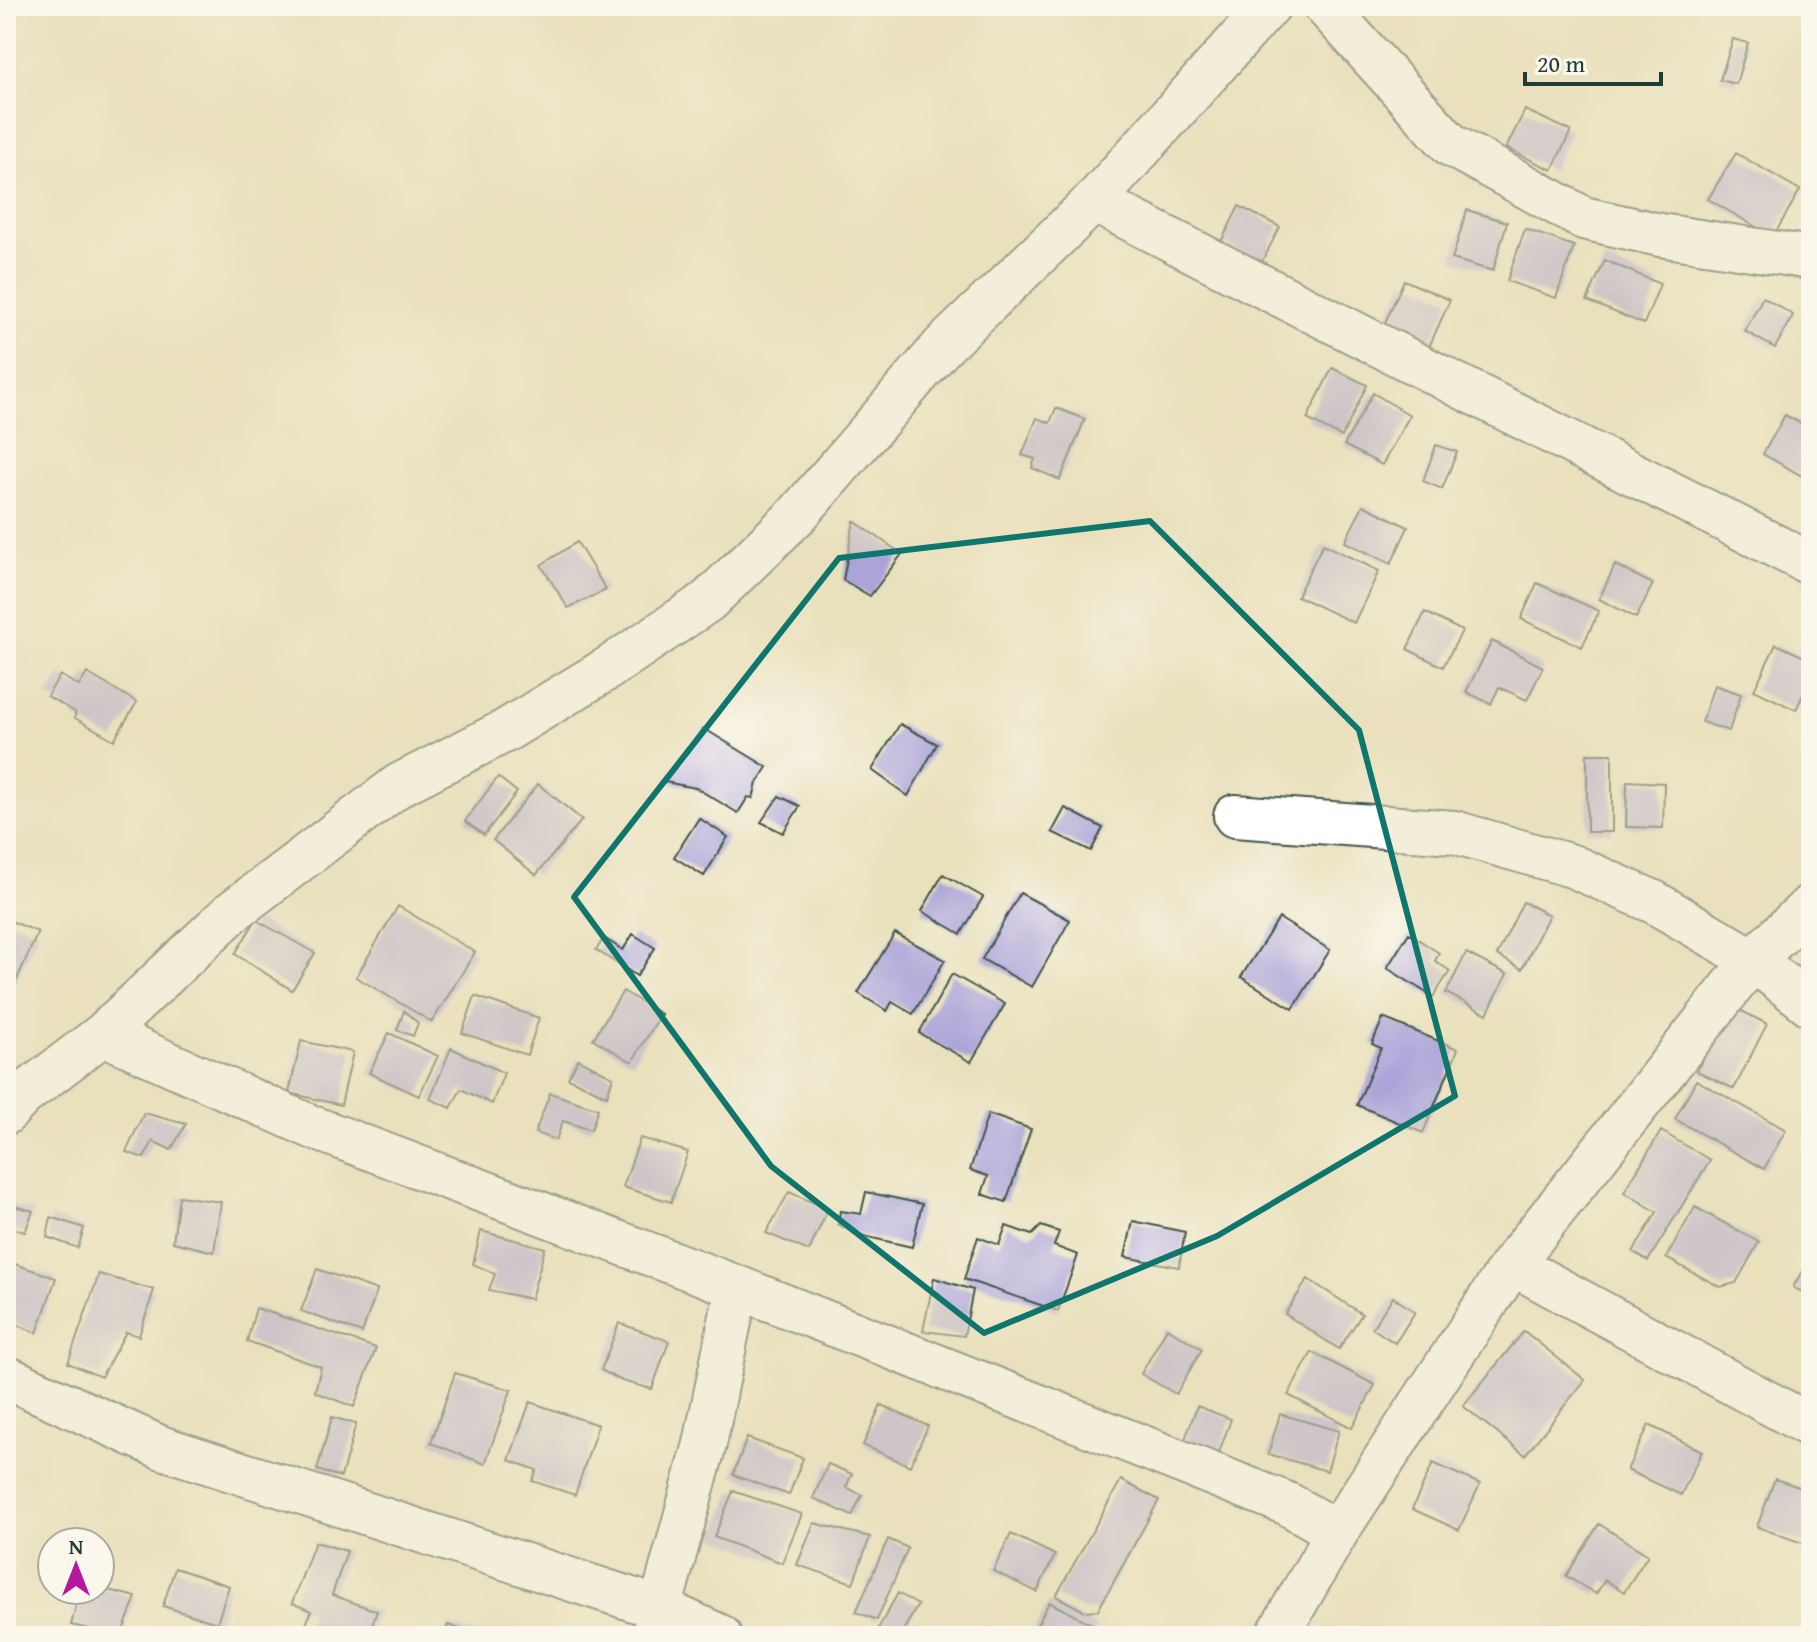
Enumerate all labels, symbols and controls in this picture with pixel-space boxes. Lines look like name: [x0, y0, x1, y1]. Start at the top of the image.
scale bar: [1525, 36, 1661, 86]
text: 20 m: [1537, 46, 1585, 81]
north arrow: [36, 1526, 116, 1606]
text: N: [69, 1530, 84, 1562]

